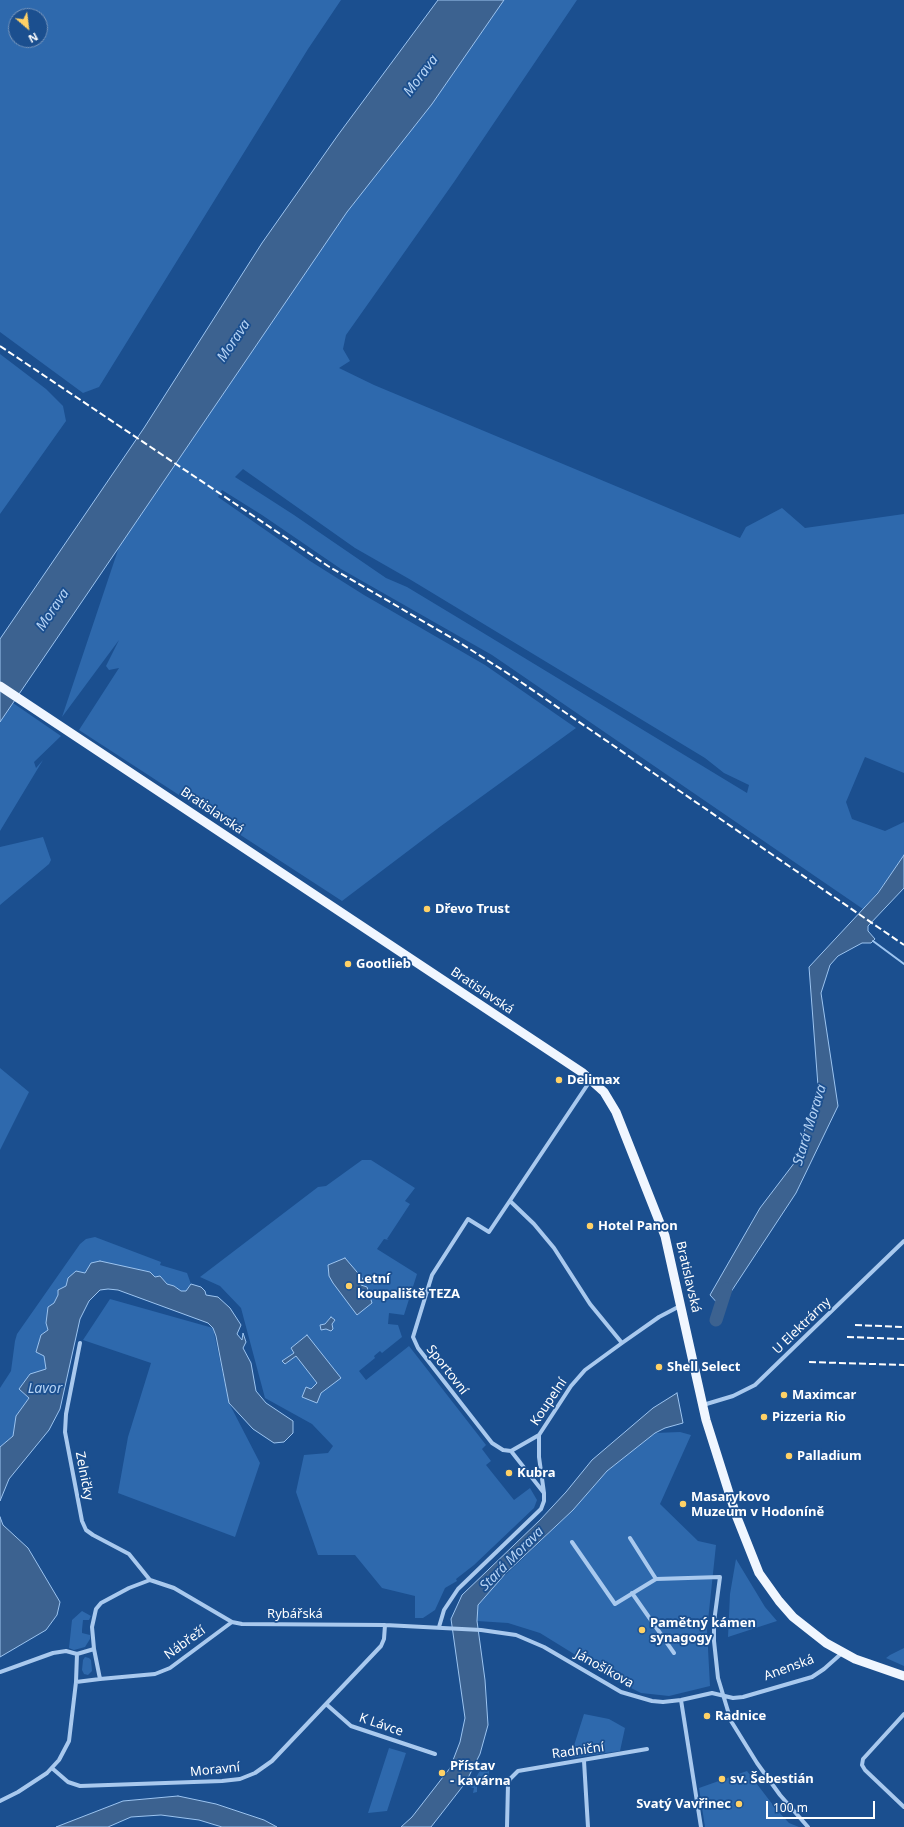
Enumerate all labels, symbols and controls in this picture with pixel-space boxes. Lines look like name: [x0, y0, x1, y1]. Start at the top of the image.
north arrow: [8, 8, 48, 48]
text: N: [26, 29, 41, 47]
water label: Morava: [400, 52, 442, 100]
water label: Morava: [214, 317, 254, 365]
water label: Morava: [33, 586, 73, 634]
street label: Bratislavská: [177, 784, 247, 838]
place label: Dřevo Trust: [435, 901, 510, 917]
marker: Dřevo Trust: [422, 904, 432, 914]
place label: Gootlieb: [356, 956, 411, 972]
marker: Gootlieb: [343, 959, 353, 969]
street label: Bratislavská: [447, 964, 517, 1018]
place label: Delimax: [567, 1072, 620, 1088]
marker: Delimax: [554, 1075, 564, 1085]
water label: Stará Morava: [790, 1082, 830, 1168]
place label: Hotel Panon: [598, 1218, 678, 1234]
marker: Hotel Panon: [585, 1221, 595, 1231]
street label: Bratislavská: [672, 1240, 704, 1314]
place label: Letní koupaliště TEZA: [357, 1271, 460, 1302]
marker: Letní koupaliště TEZA: [344, 1281, 354, 1291]
street label: U Elektrárny: [770, 1294, 834, 1358]
street label: Sportovní: [423, 1342, 471, 1398]
place label: Shell Select: [667, 1359, 740, 1375]
marker: Shell Select: [654, 1362, 664, 1372]
street label: Koupelní: [527, 1375, 571, 1429]
water label: Lavor: [28, 1381, 62, 1397]
place label: Maximcar: [792, 1387, 856, 1403]
marker: Maximcar: [779, 1390, 789, 1400]
place label: Pizzeria Rio: [772, 1409, 846, 1425]
marker: Pizzeria Rio: [759, 1412, 769, 1422]
place label: Palladium: [797, 1448, 862, 1464]
street label: Zelničky: [72, 1450, 96, 1502]
marker: Palladium: [784, 1451, 794, 1461]
place label: Kubra: [517, 1465, 556, 1481]
marker: Kubra: [504, 1468, 514, 1478]
place label: Masarykovo Muzeum v Hodoníně: [691, 1489, 824, 1520]
marker: Masarykovo Muzeum v Hodoníně: [678, 1499, 688, 1509]
water label: Stará Morava: [476, 1523, 548, 1595]
street label: Rybářská: [267, 1606, 323, 1622]
place label: Pamětný kámen synagogy: [650, 1615, 756, 1646]
street label: Nábřeží: [161, 1623, 209, 1663]
marker: Pamětný kámen synagogy: [637, 1625, 647, 1635]
street label: Jánošíkova: [572, 1646, 636, 1692]
street label: Anenská: [762, 1652, 816, 1684]
place label: Radnice: [715, 1708, 766, 1724]
street label: K Lávce: [357, 1710, 405, 1740]
marker: Radnice: [702, 1711, 712, 1721]
street label: Radniční: [551, 1740, 605, 1762]
place label: Přístav - kavárna: [450, 1758, 511, 1789]
street label: Moravní: [189, 1760, 241, 1780]
marker: Přístav - kavárna: [437, 1768, 447, 1778]
place label: sv. Šebestián: [730, 1771, 814, 1787]
marker: sv. Šebestián: [717, 1774, 727, 1784]
scale bar: [768, 1793, 877, 1819]
place label: Svatý Vavřinec: [636, 1796, 731, 1812]
marker: Svatý Vavřinec: [734, 1799, 744, 1809]
text: 100 m: [773, 1799, 808, 1816]

